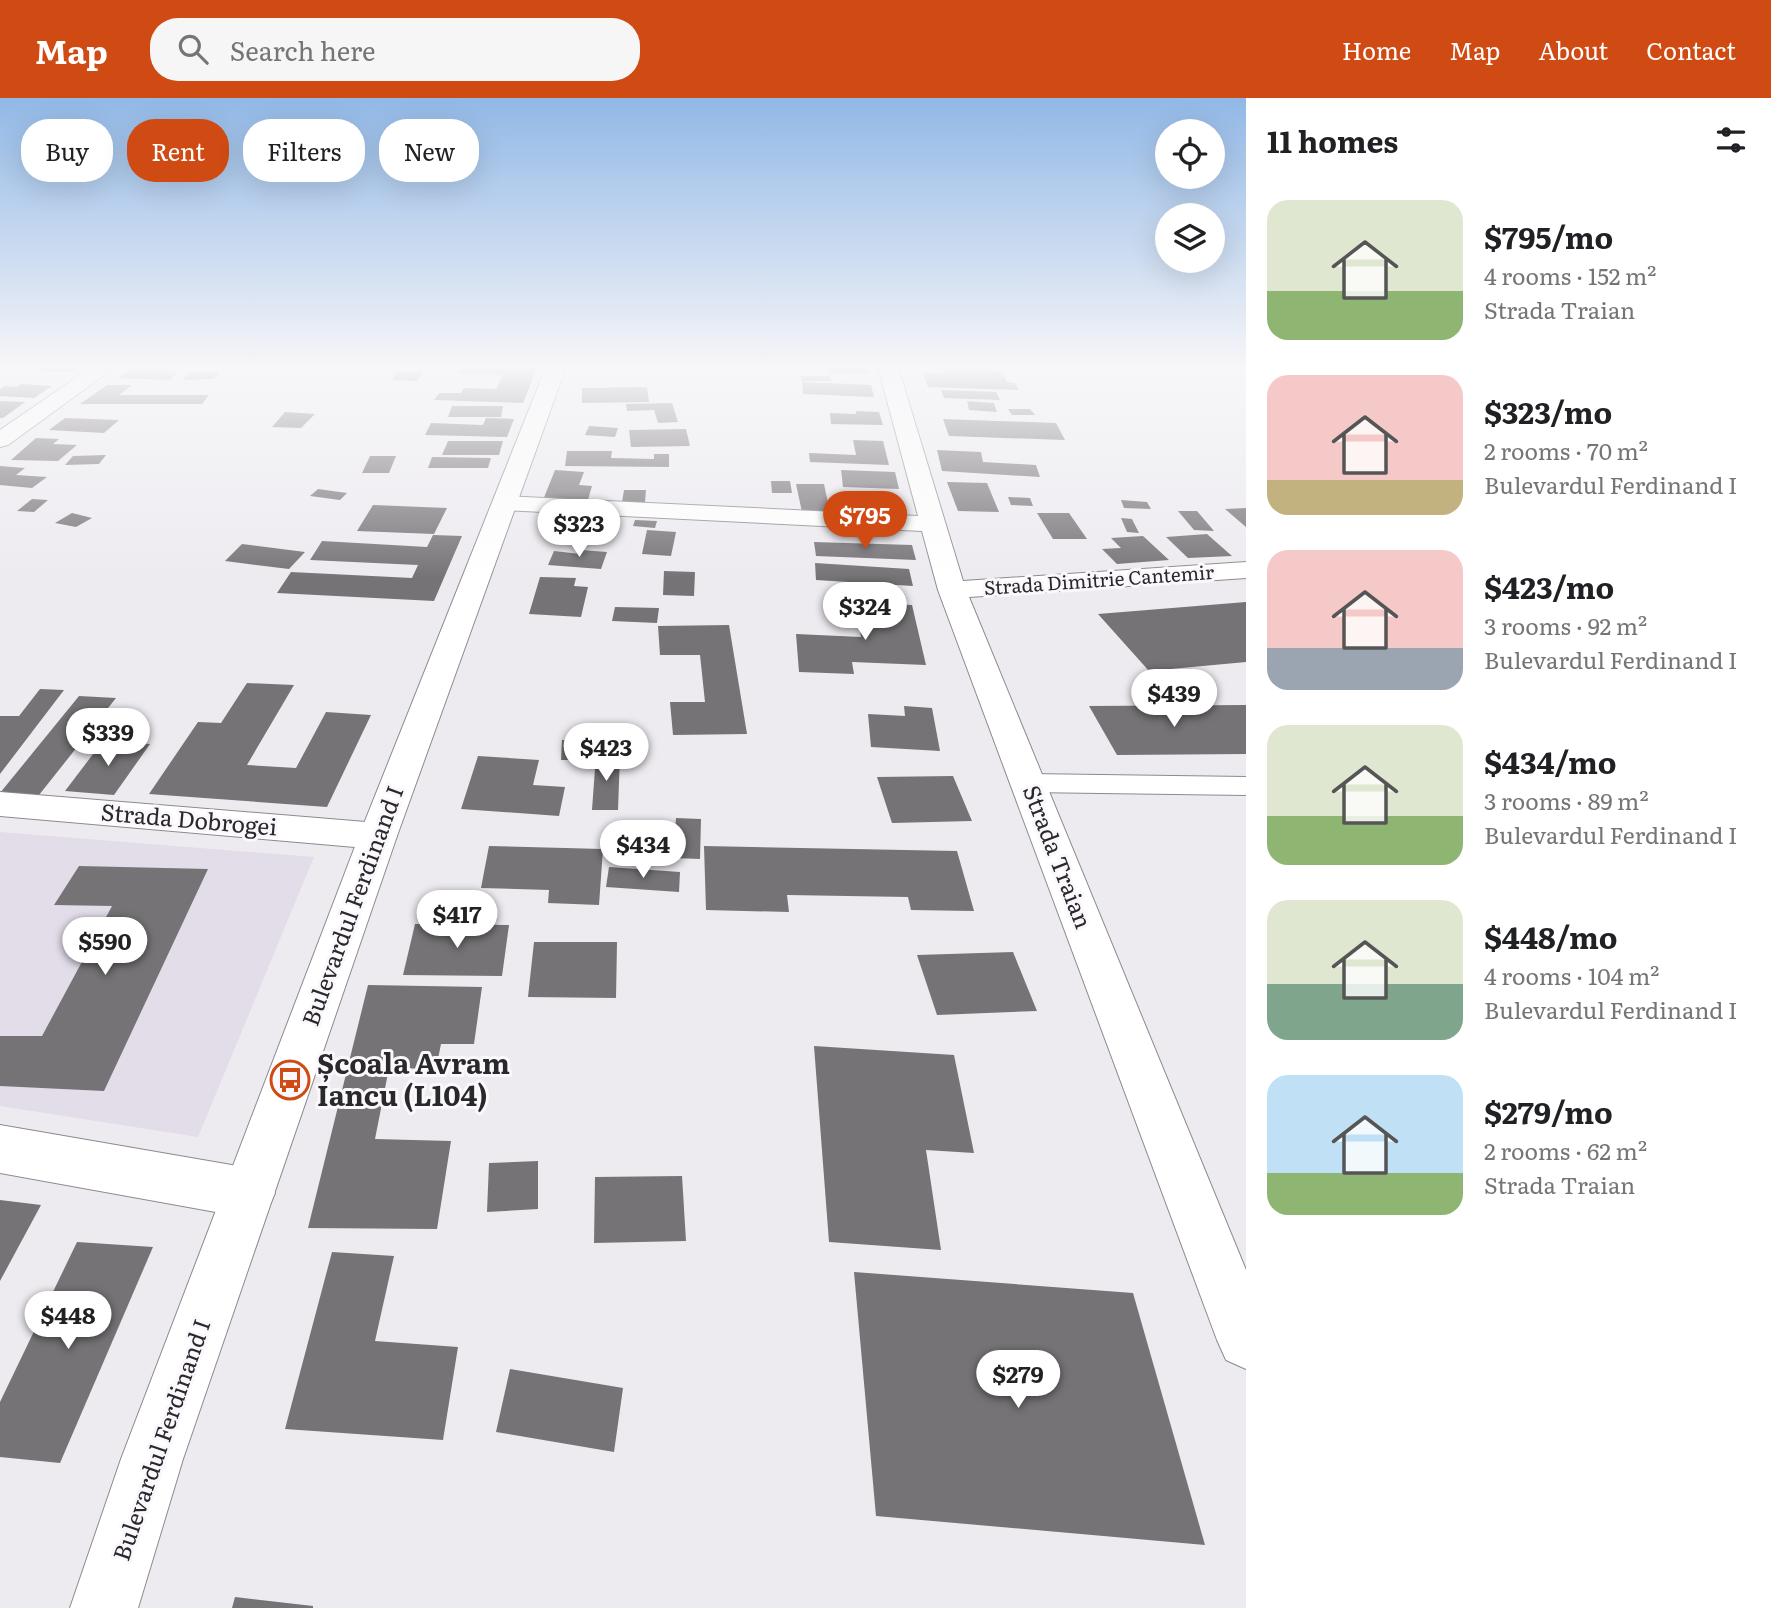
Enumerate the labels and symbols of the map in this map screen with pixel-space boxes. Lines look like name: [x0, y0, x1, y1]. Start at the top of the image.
pin: $795: [824, 491, 906, 551]
pin: $323: [538, 500, 620, 559]
street label: Strada Dimitrie Cantemir: [983, 557, 1215, 601]
pin: $324: [824, 582, 906, 642]
pin: $439: [1133, 670, 1215, 729]
pin: $339: [67, 708, 149, 768]
pin: $423: [565, 724, 647, 783]
street label: Bulevardul Ferdinand I: [292, 780, 410, 1030]
street label: Strada Traian: [1016, 780, 1102, 933]
street label: Strada Dobrogei: [100, 793, 279, 843]
pin: $434: [602, 820, 684, 880]
pin: $417: [416, 890, 498, 950]
pin: $590: [64, 918, 146, 977]
place label: Școala Avram Iancu (L104): [317, 1041, 510, 1115]
bus stop icon: Școala Avram Iancu (L104): [269, 1059, 311, 1101]
pin: $448: [27, 1292, 109, 1351]
street label: Bulevardul Ferdinand I: [103, 1314, 217, 1565]
pin: $279: [977, 1350, 1059, 1410]

